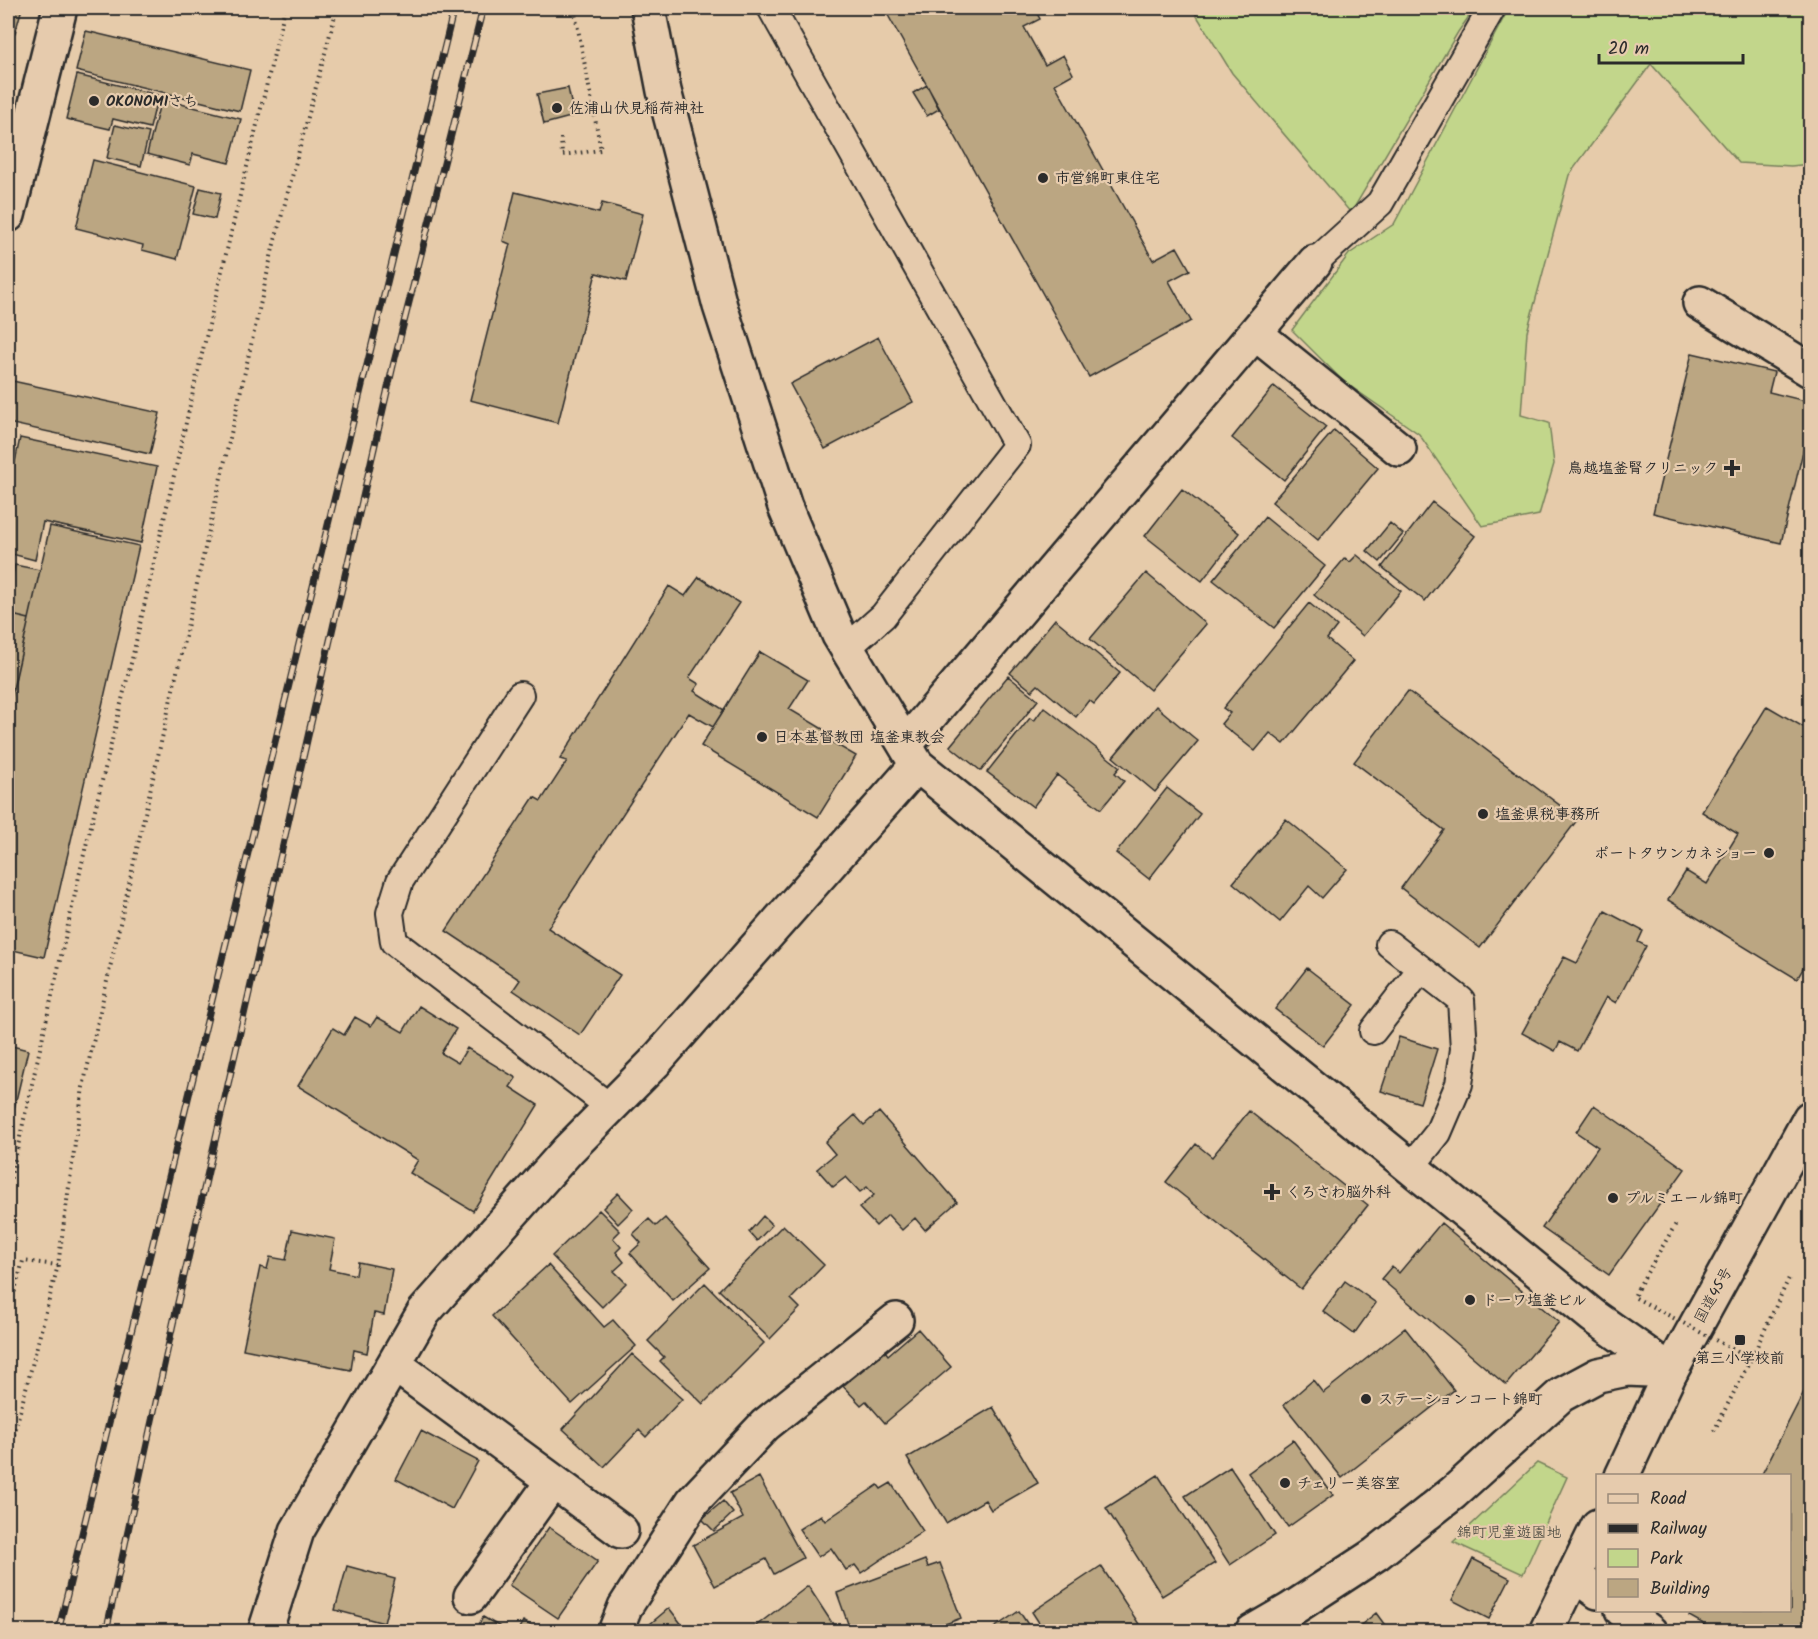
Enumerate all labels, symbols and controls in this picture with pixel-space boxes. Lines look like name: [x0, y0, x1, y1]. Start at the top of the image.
scale bar: [1599, 27, 1743, 65]
text: 20 m: [1608, 35, 1649, 64]
place label: OKONOMIさち: [106, 90, 198, 114]
marker: OKONOMIさち: [87, 94, 101, 108]
place label: 佐浦山伏見稲荷神社: [569, 97, 704, 121]
marker: 佐浦山伏見稲荷神社: [550, 101, 564, 115]
place label: 市営錦町東住宅: [1055, 167, 1160, 191]
marker: 市営錦町東住宅: [1036, 171, 1050, 185]
place label: 鳥越塩釜腎クリニック: [1568, 457, 1718, 481]
marker: 鳥越塩釜腎クリニック: [1723, 459, 1741, 477]
place label: 日本基督教団 塩釜東教会: [774, 726, 945, 750]
marker: 日本基督教団 塩釜東教会: [755, 730, 769, 744]
place label: 塩釜県税事務所: [1495, 803, 1600, 827]
marker: 塩釜県税事務所: [1476, 807, 1490, 821]
place label: ポートタウンカネショー: [1594, 842, 1757, 866]
marker: ポートタウンカネショー: [1762, 846, 1776, 860]
place label: くろさわ脳外科: [1286, 1181, 1391, 1205]
marker: くろさわ脳外科: [1263, 1183, 1281, 1201]
place label: プルミエール錦町: [1625, 1187, 1743, 1211]
marker: プルミエール錦町: [1606, 1191, 1620, 1205]
street label: 国道45号: [1689, 1263, 1739, 1328]
place label: ドーワ塩釜ビル: [1482, 1289, 1587, 1313]
marker: ドーワ塩釜ビル: [1463, 1293, 1477, 1307]
marker: 第三小学校前: [1733, 1333, 1747, 1347]
place label: 第三小学校前: [1695, 1347, 1785, 1371]
place label: ステーションコート錦町: [1378, 1388, 1543, 1412]
marker: ステーションコート錦町: [1359, 1392, 1373, 1406]
place label: チェリー美容室: [1297, 1472, 1400, 1496]
legend: [1596, 1474, 1791, 1612]
marker: チェリー美容室: [1278, 1476, 1292, 1490]
text: Road: [1650, 1485, 1687, 1514]
text: Railway: [1650, 1515, 1707, 1544]
park label: 錦町児童遊園地: [1456, 1521, 1562, 1545]
text: Park: [1650, 1545, 1683, 1574]
text: Building: [1650, 1575, 1710, 1604]

